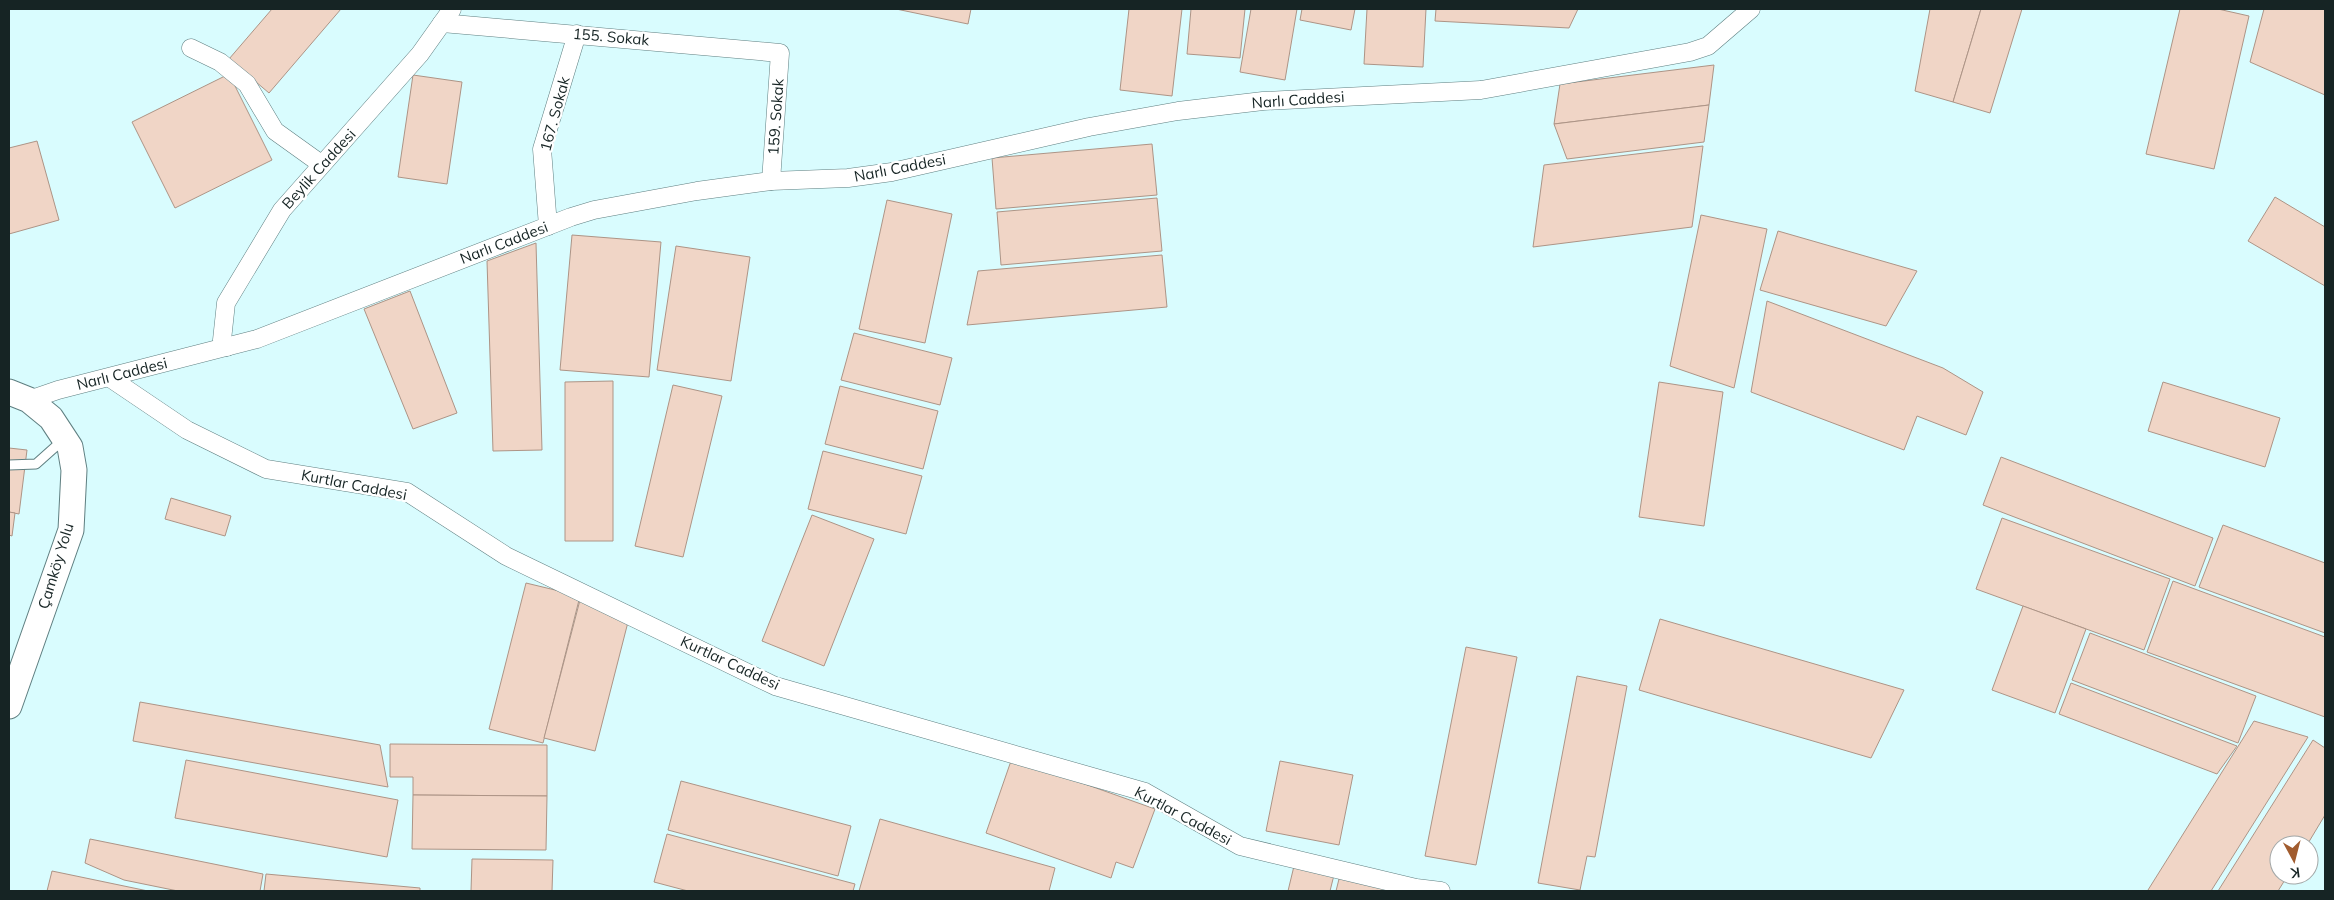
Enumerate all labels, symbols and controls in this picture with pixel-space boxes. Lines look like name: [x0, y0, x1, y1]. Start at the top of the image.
street label: 155. Sokak: [572, 24, 650, 49]
street label: 167. Sokak: [535, 74, 574, 153]
street label: 159. Sokak: [763, 78, 788, 156]
street label: Narlı Caddesi: [1251, 87, 1345, 112]
street label: Beylik Caddesi: [278, 125, 360, 213]
street label: Narlı Caddesi: [852, 149, 947, 186]
street label: Narlı Caddesi: [457, 217, 551, 268]
street label: Narlı Caddesi: [75, 353, 169, 394]
street label: Kurtlar Caddesi: [300, 465, 409, 504]
street label: Çamköy Yolu: [33, 521, 78, 611]
street label: Kurtlar Caddesi: [678, 631, 783, 694]
street label: Kurtlar Caddesi: [1131, 782, 1235, 849]
north arrow: [2269, 835, 2319, 885]
text: K: [2289, 863, 2301, 882]

